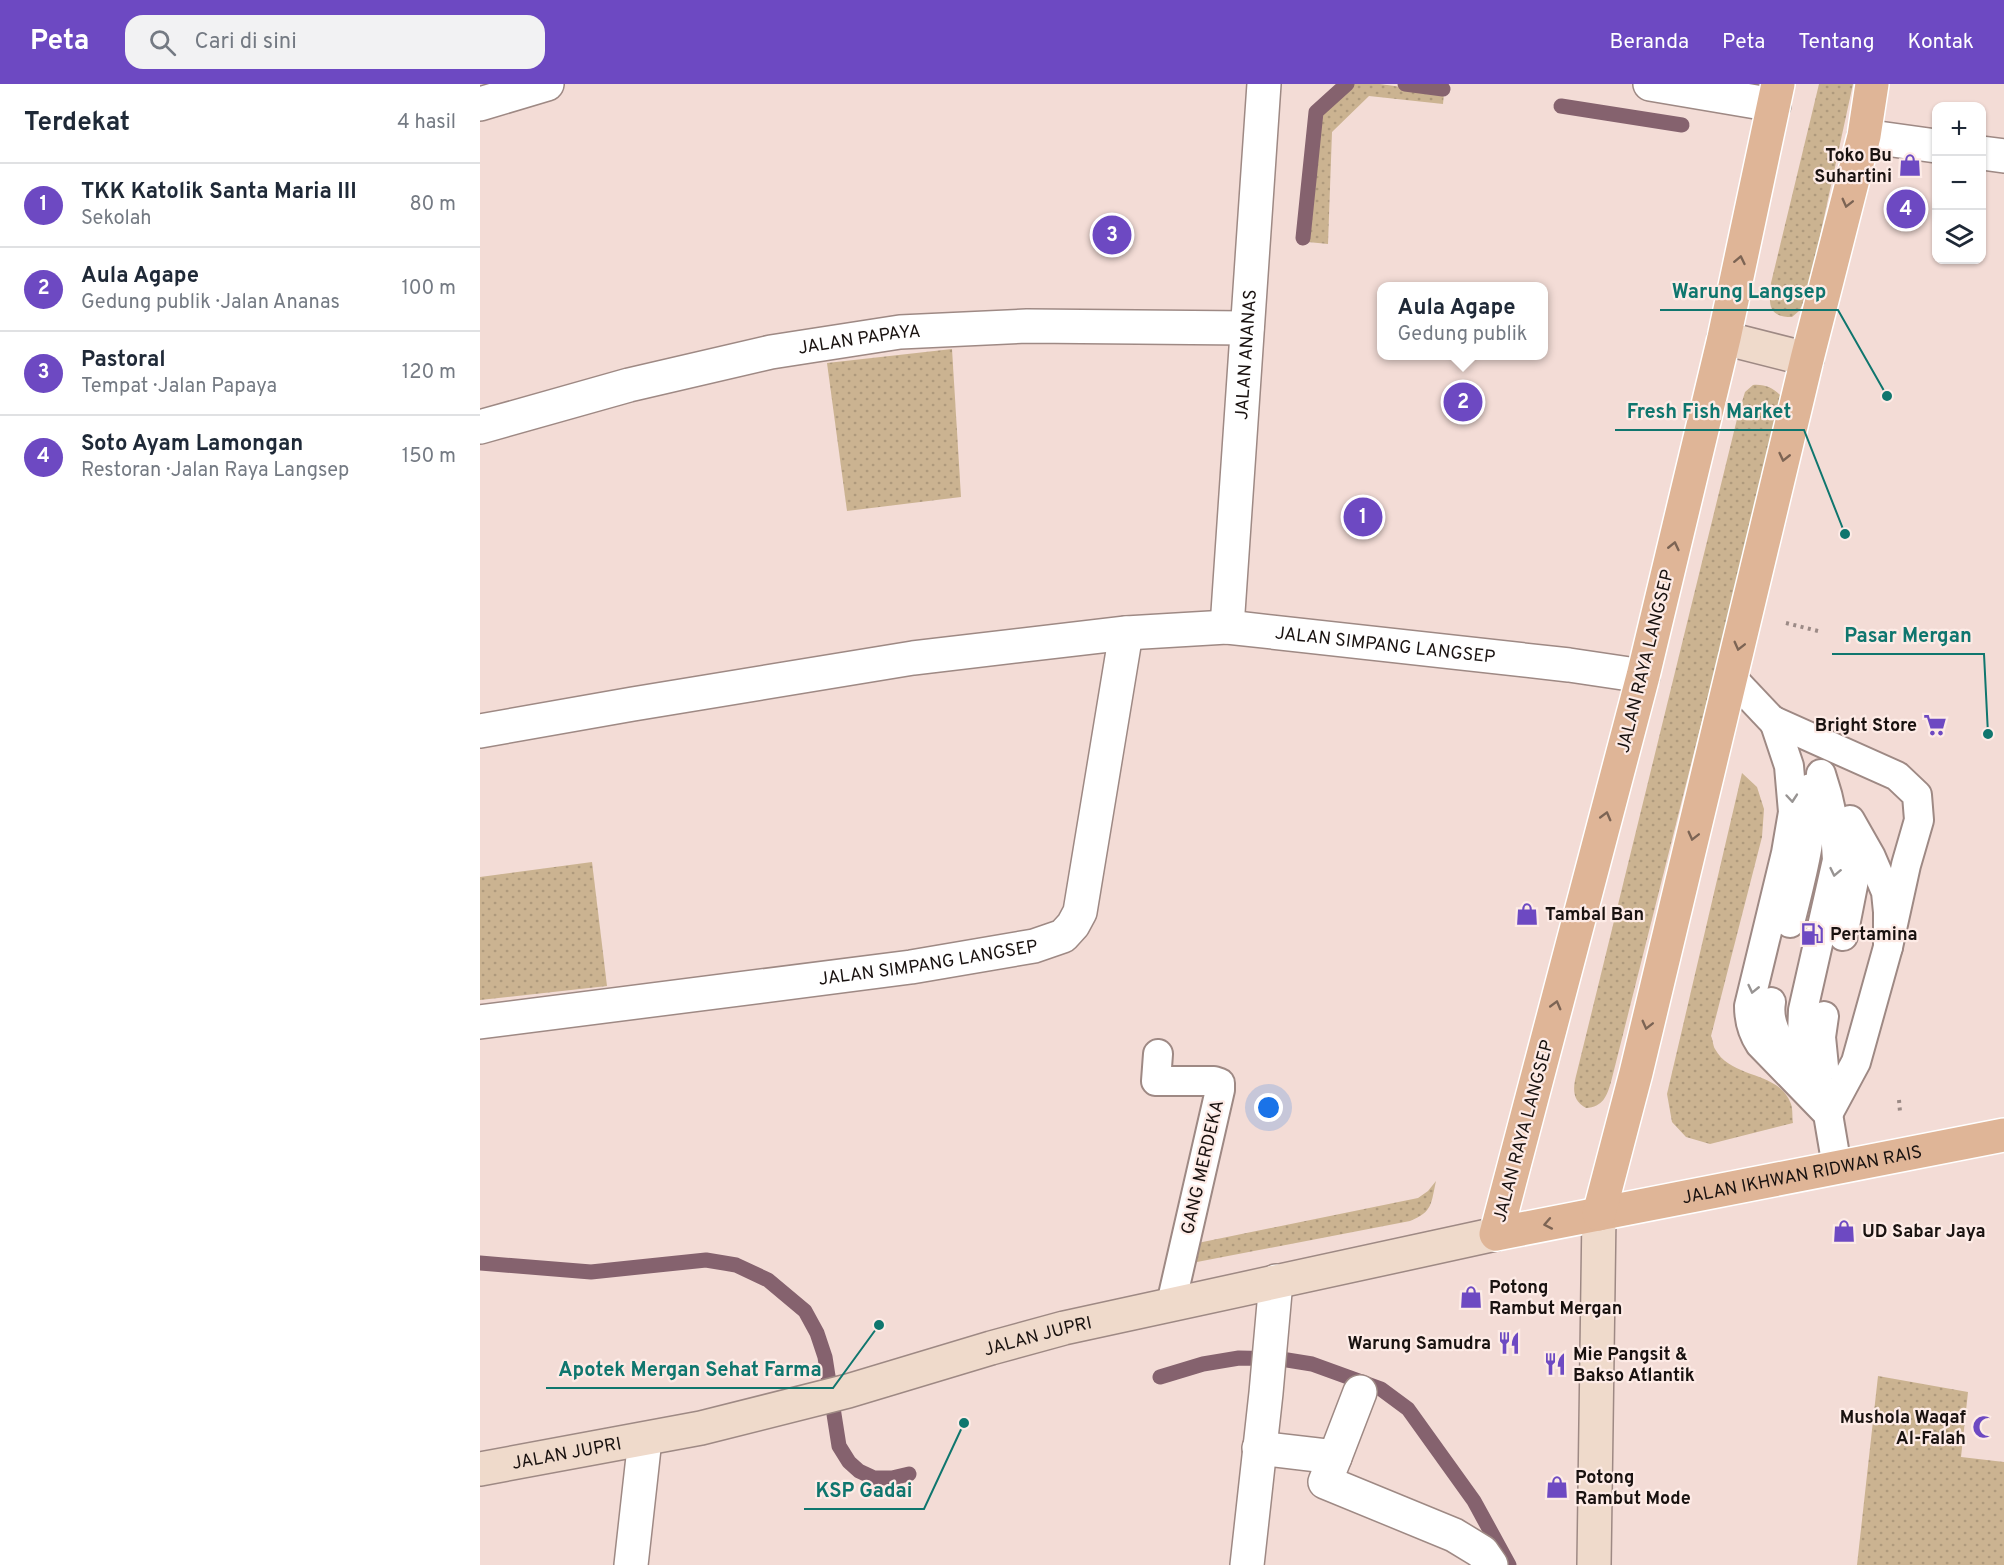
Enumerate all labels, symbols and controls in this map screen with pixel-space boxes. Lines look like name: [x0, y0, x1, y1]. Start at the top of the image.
search box: [125, 15, 545, 69]
text: Peta: [30, 24, 89, 60]
icon: search: [146, 26, 179, 59]
text: Cari di sini: [194, 29, 297, 56]
text: Beranda: [1610, 29, 1689, 56]
text: Peta: [1722, 29, 1765, 56]
text: Tentang: [1798, 29, 1875, 56]
text: Kontak: [1908, 29, 1974, 56]
map controls: [1932, 102, 1986, 264]
button: +: [1932, 102, 1986, 156]
text: Terdekat: [24, 107, 130, 140]
text: 4 hasil: [397, 110, 456, 136]
place label: Toko Bu Suhartini: [1814, 145, 1892, 189]
shop icon: Toko Bu Suhartini: [1897, 152, 1923, 178]
button: −: [1932, 156, 1986, 210]
text: TKK Katolik Santa Maria III: [81, 179, 357, 206]
pin: 4: [1886, 186, 1926, 232]
text: 1: [40, 192, 48, 218]
text: 80 m: [410, 192, 456, 218]
one-way arrow: [1842, 197, 1854, 208]
text: Sekolah: [81, 206, 152, 232]
button: layers: [1932, 210, 1986, 264]
pin: 3: [1092, 212, 1132, 258]
one-way arrow: [1733, 255, 1746, 265]
text: Aula Agape: [81, 263, 199, 290]
callout: Warung Langsep: [1660, 272, 1838, 310]
text: 2: [37, 276, 50, 302]
text: 100 m: [401, 276, 456, 302]
text: Warung Langsep: [1672, 280, 1826, 306]
popup: [1377, 282, 1548, 360]
street label: JALAN ANANAS: [1231, 289, 1263, 421]
text: Gedung publik · Jalan Ananas: [81, 290, 340, 316]
text: Aula Agape: [1398, 295, 1516, 322]
street label: JALAN PAPAYA: [797, 321, 921, 361]
text: Gedung publik: [1398, 322, 1527, 348]
text: Pastoral: [81, 347, 166, 374]
text: 3: [38, 360, 50, 386]
text: 120 m: [402, 360, 456, 386]
text: Tempat · Jalan Papaya: [81, 374, 277, 400]
pin: 2: [1444, 380, 1482, 424]
callout: Fresh Fish Market: [1615, 392, 1804, 430]
text: Fresh Fish Market: [1627, 400, 1791, 426]
text: Soto Ayam Lamongan: [81, 431, 303, 458]
text: 4: [37, 444, 50, 470]
text: 150 m: [402, 444, 456, 470]
one-way arrow: [1779, 451, 1792, 461]
text: Restoran · Jalan Raya Langsep: [81, 458, 349, 484]
pin: 1: [1344, 494, 1382, 540]
one-way arrow: [1667, 541, 1680, 551]
street label: JALAN RAYA LANGSEP: [1613, 567, 1680, 755]
callout: Pasar Mergan: [1832, 616, 1984, 654]
street label: JALAN SIMPANG LANGSEP: [1274, 622, 1496, 670]
text: Pasar Mergan: [1844, 624, 1972, 650]
one-way arrow: [1734, 641, 1747, 651]
supermarket icon: Bright Store: [1922, 712, 1948, 738]
place label: Bright Store: [1815, 715, 1917, 738]
one-way arrow: [1785, 794, 1798, 803]
one-way arrow: [1599, 811, 1611, 822]
one-way arrow: [1688, 831, 1701, 841]
one-way arrow: [1829, 867, 1842, 877]
shop icon: Tambal Ban: [1514, 901, 1540, 927]
place label: Tambal Ban: [1545, 904, 1644, 927]
fuel station icon: Pertamina: [1799, 921, 1825, 947]
place label: Pertamina: [1830, 924, 1918, 947]
street label: JALAN SIMPANG LANGSEP: [817, 936, 1040, 992]
one-way arrow: [1747, 983, 1760, 993]
one-way arrow: [1549, 1000, 1561, 1010]
one-way arrow: [1642, 1020, 1655, 1030]
street label: JALAN RAYA LANGSEP: [1489, 1038, 1560, 1225]
your location: [1254, 1093, 1283, 1122]
street label: GANG MERDEKA: [1177, 1098, 1230, 1237]
street label: JALAN IKHWAN RIDWAN RAIS: [1680, 1141, 1924, 1210]
one-way arrow: [1543, 1217, 1553, 1230]
shop icon: UD Sabar Jaya: [1831, 1218, 1857, 1244]
place label: UD Sabar Jaya: [1862, 1221, 1986, 1244]
place label: Potong Rambut Mergan: [1489, 1277, 1622, 1321]
shop icon: Potong Rambut Mergan: [1458, 1284, 1484, 1310]
street label: JALAN JUPRI: [981, 1312, 1094, 1363]
restaurant icon: Warung Samudra: [1496, 1330, 1522, 1356]
place label: Warung Samudra: [1347, 1333, 1491, 1356]
place label: Mie Pangsit & Bakso Atlantik: [1573, 1344, 1695, 1388]
callout: Apotek Mergan Sehat Farma: [546, 1350, 833, 1388]
restaurant icon: Mie Pangsit & Bakso Atlantik: [1542, 1351, 1568, 1377]
text: Apotek Mergan Sehat Farma: [558, 1358, 822, 1384]
place label: Mushola Waqaf Al-Falah: [1840, 1407, 1966, 1451]
mosque icon: Mushola Waqaf Al-Falah: [1971, 1414, 1997, 1440]
street label: JALAN JUPRI: [510, 1433, 623, 1476]
place label: Potong Rambut Mode: [1575, 1467, 1691, 1511]
callout: KSP Gadai: [804, 1471, 924, 1509]
shop icon: Potong Rambut Mode: [1544, 1474, 1570, 1500]
text: KSP Gadai: [816, 1479, 912, 1505]

